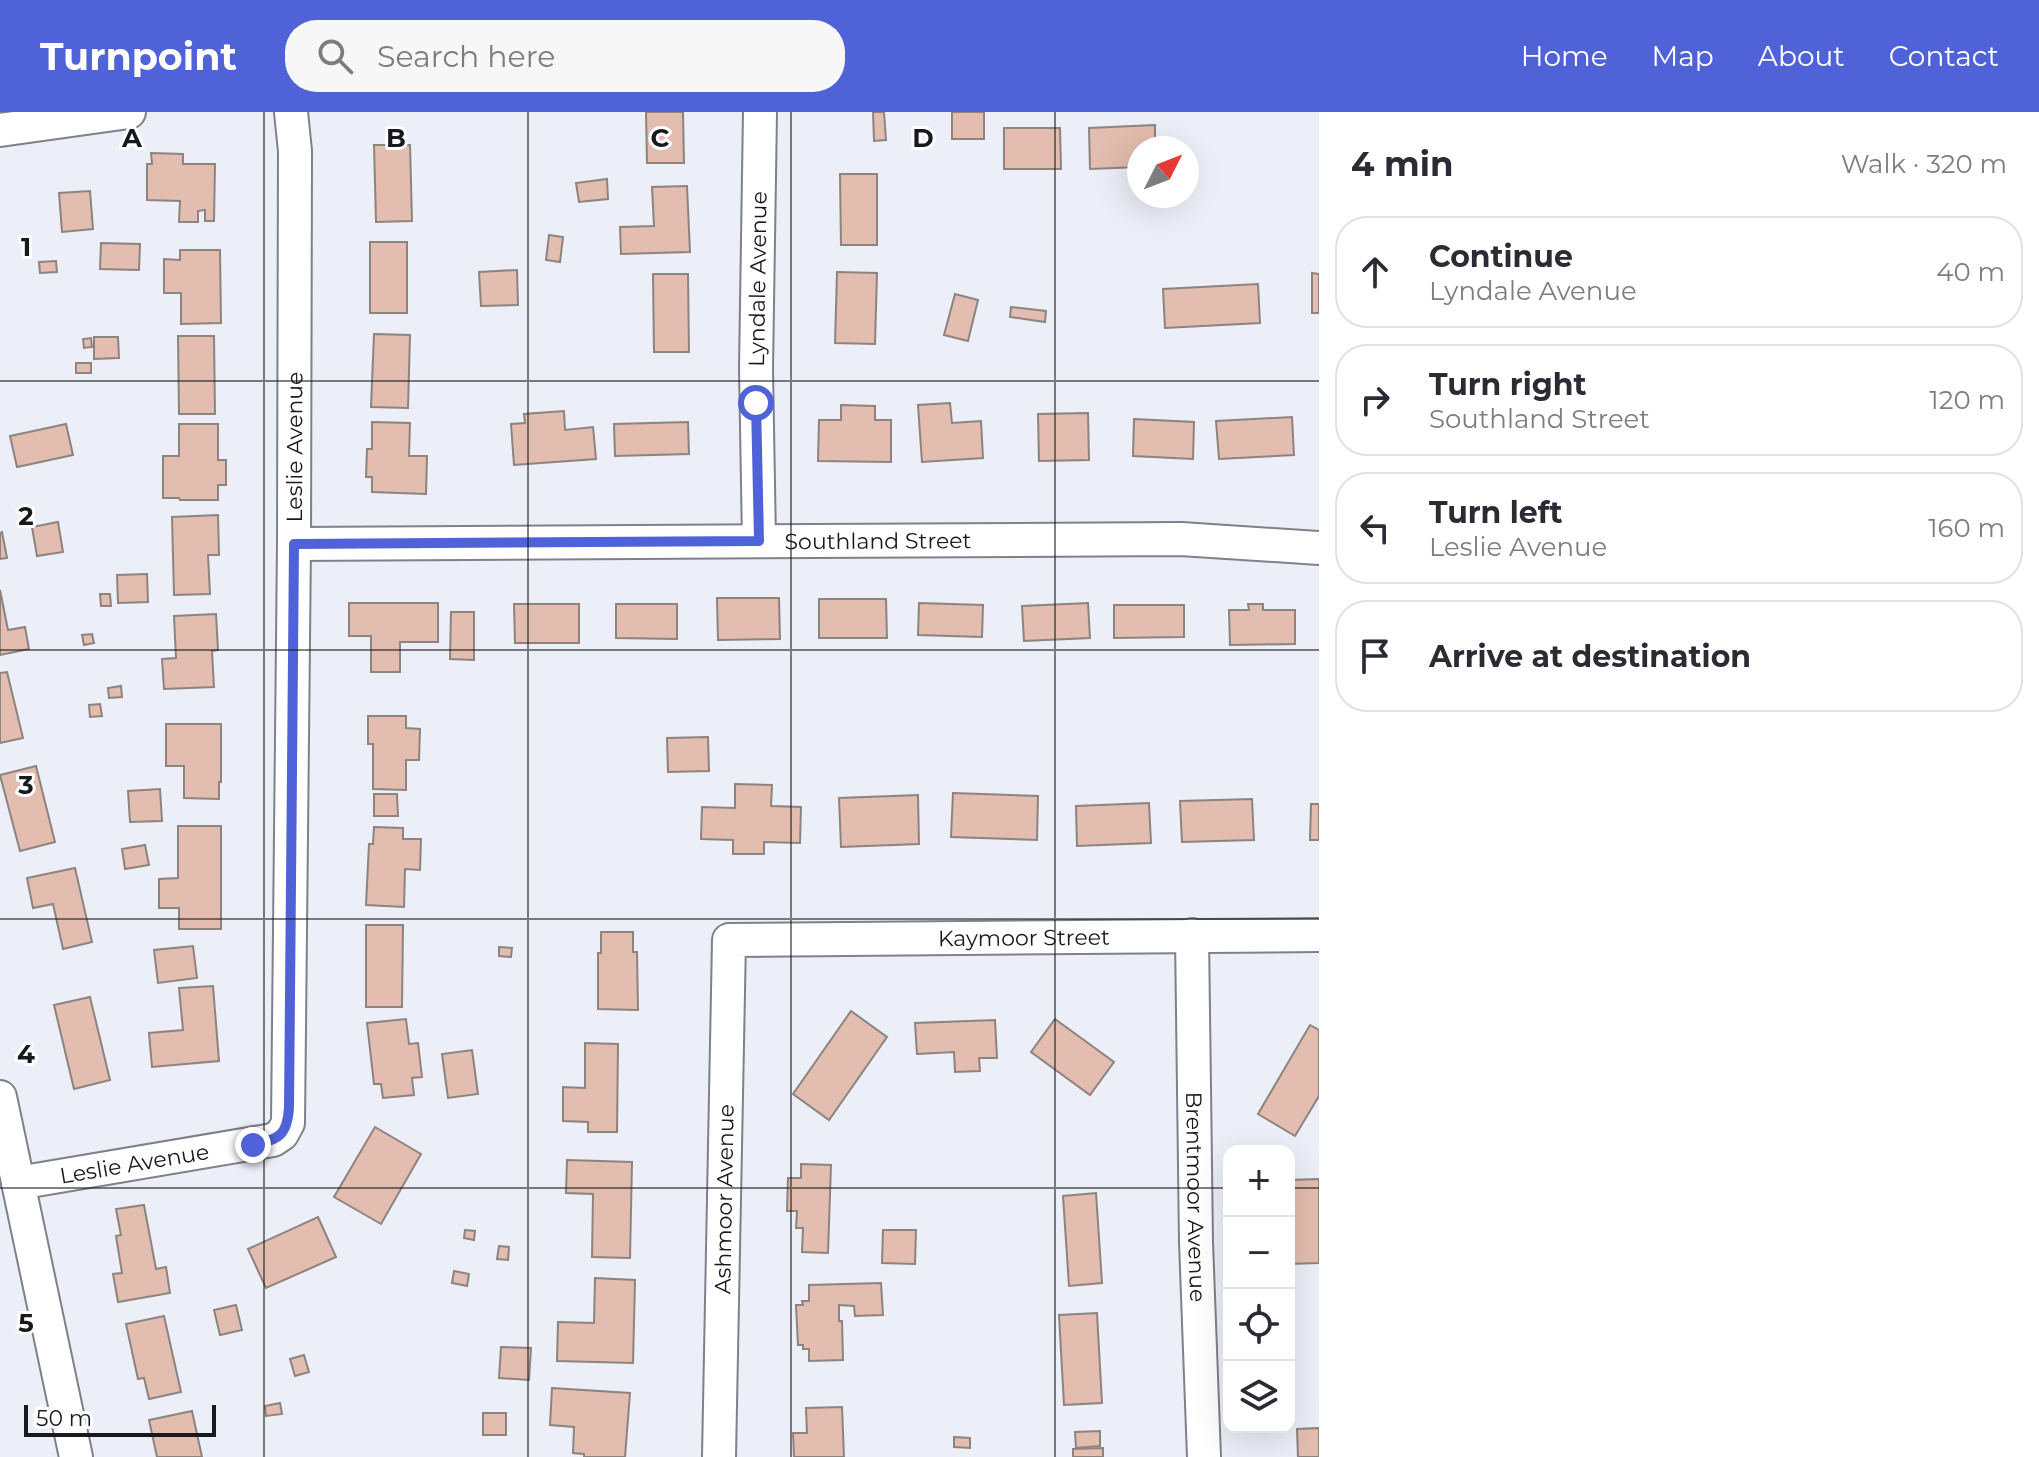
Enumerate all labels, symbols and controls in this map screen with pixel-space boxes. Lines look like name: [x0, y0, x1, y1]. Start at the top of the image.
search box: [285, 20, 845, 92]
text: Turnpoint: [40, 33, 237, 80]
icon: search: [313, 34, 357, 78]
text: Search here: [377, 38, 555, 75]
text: Home: [1521, 39, 1608, 73]
text: Map: [1652, 39, 1714, 73]
text: About: [1758, 39, 1845, 73]
text: Contact: [1889, 39, 1999, 73]
text: A: [121, 122, 143, 154]
text: B: [386, 122, 406, 154]
text: C: [651, 122, 670, 154]
text: D: [912, 122, 934, 154]
north arrow: [1127, 136, 1199, 208]
text: 4 min: [1351, 143, 1453, 185]
text: Walk · 320 m: [1841, 148, 2007, 180]
street label: Lyndale Avenue: [743, 191, 773, 367]
text: 1: [21, 231, 31, 263]
text: Continue: [1429, 238, 1573, 275]
icon: ahead: [1353, 250, 1397, 294]
text: 40 m: [1936, 256, 2005, 288]
text: Lyndale Avenue: [1429, 275, 1637, 307]
text: Turn right: [1429, 366, 1586, 403]
street label: Leslie Avenue: [281, 372, 308, 522]
icon: right: [1353, 378, 1397, 422]
text: 120 m: [1929, 384, 2005, 416]
route start: [738, 385, 774, 421]
text: Southland Street: [1429, 403, 1650, 435]
text: Turn left: [1429, 494, 1562, 531]
text: 2: [18, 500, 34, 532]
icon: left: [1353, 506, 1397, 550]
text: 160 m: [1928, 512, 2005, 544]
street label: Southland Street: [784, 527, 972, 555]
text: Leslie Avenue: [1429, 531, 1607, 563]
icon: arrive: [1353, 634, 1397, 678]
text: Arrive at destination: [1429, 638, 1751, 675]
text: 3: [17, 769, 34, 801]
street label: Kaymoor Street: [938, 924, 1110, 952]
text: 4: [17, 1038, 35, 1070]
street label: Brentmoor Avenue: [1180, 1091, 1211, 1303]
street label: Ashmoor Avenue: [709, 1104, 740, 1294]
route end: [235, 1127, 271, 1163]
street label: Leslie Avenue: [58, 1138, 211, 1190]
map controls: [1223, 1145, 1295, 1433]
button: +: [1223, 1145, 1295, 1217]
button: −: [1223, 1217, 1295, 1289]
button: locate: [1223, 1289, 1295, 1361]
text: 5: [18, 1307, 34, 1339]
button: layers: [1223, 1361, 1295, 1433]
scale bar: [24, 1401, 216, 1437]
text: 50 m: [36, 1405, 92, 1432]

